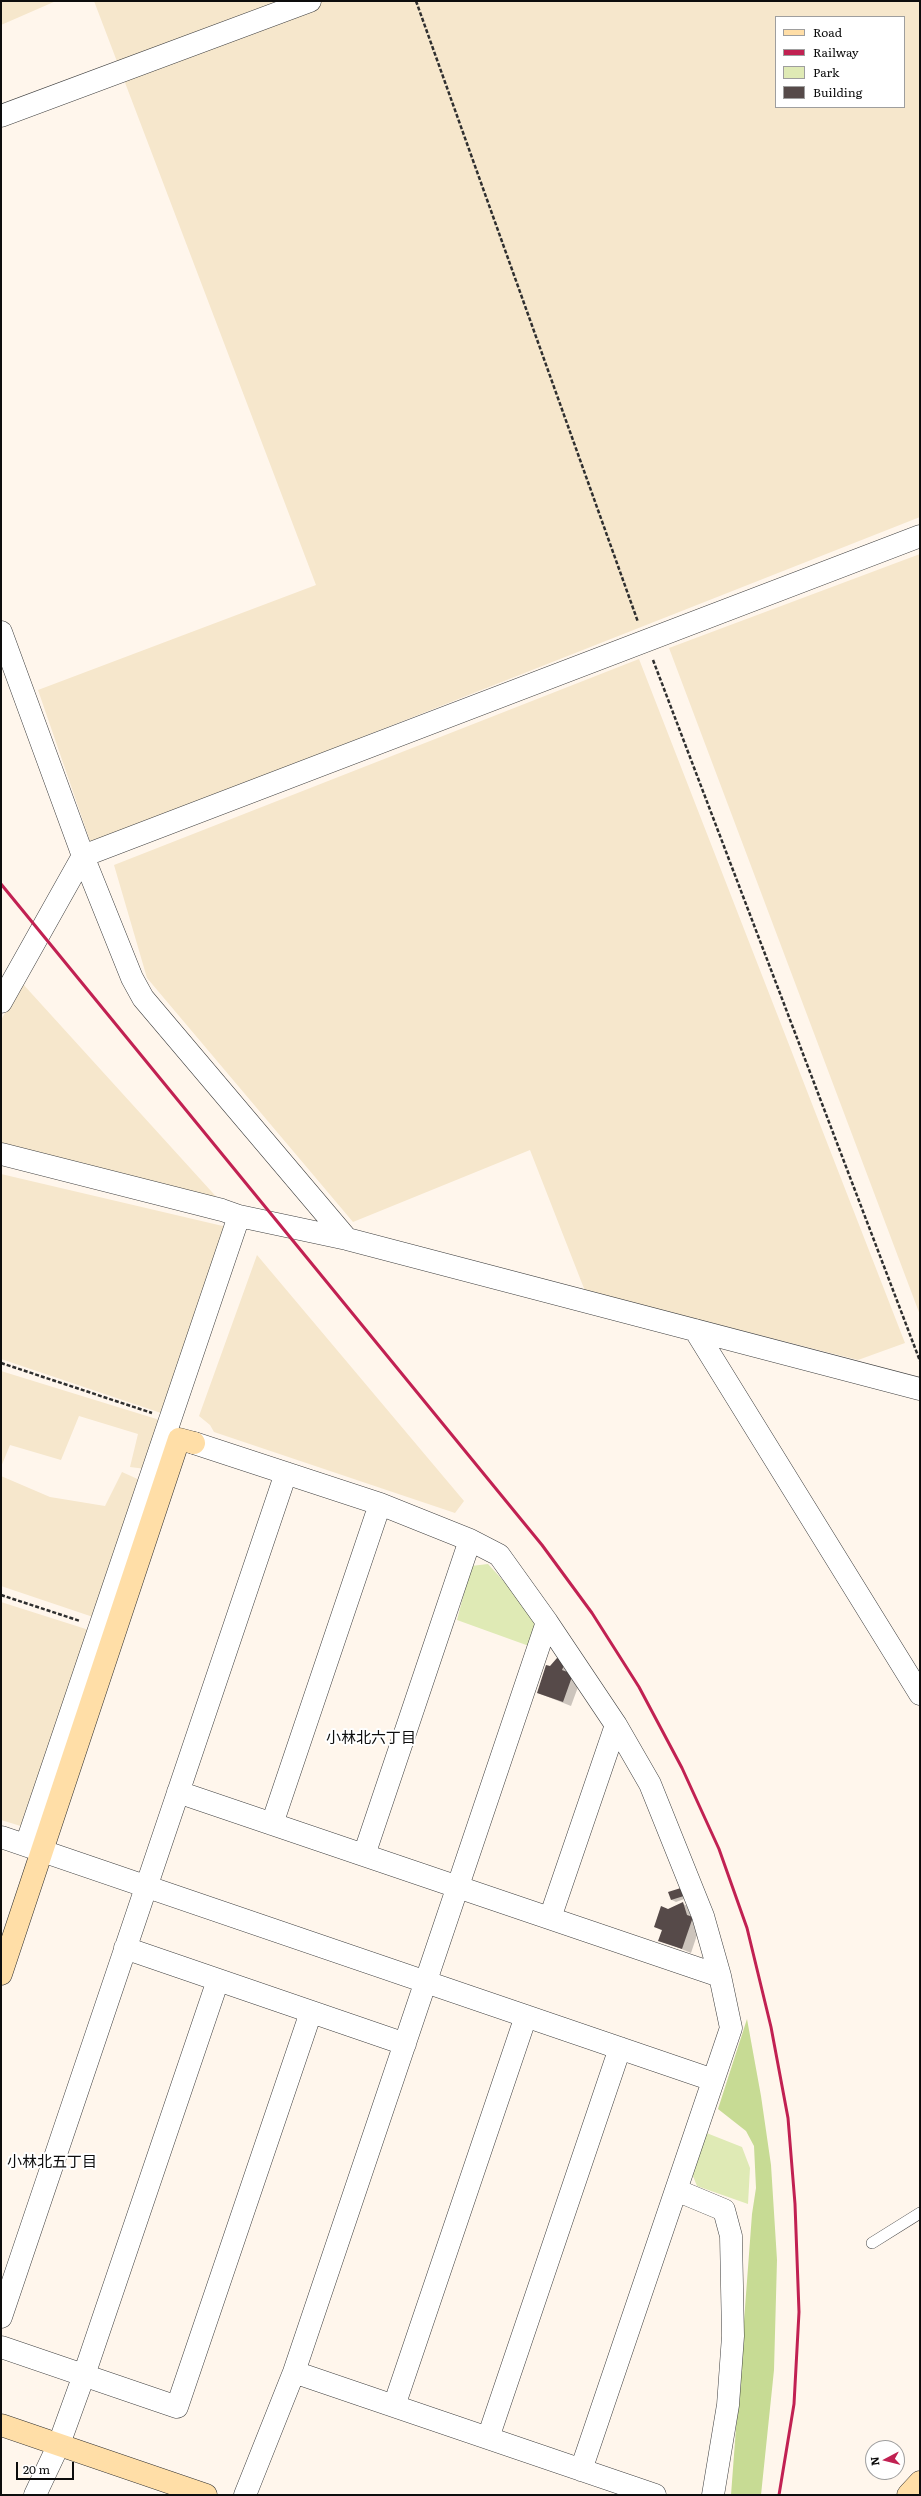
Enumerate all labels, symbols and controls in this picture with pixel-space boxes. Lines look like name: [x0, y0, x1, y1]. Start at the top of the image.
legend: [775, 16, 905, 108]
text: Road: [813, 23, 842, 41]
text: Railway: [813, 43, 859, 61]
text: Park: [813, 63, 839, 81]
text: Building: [813, 83, 862, 101]
district label: 小林北六丁目: [326, 1730, 416, 1748]
district label: 小林北五丁目: [7, 2154, 97, 2172]
north arrow: [865, 2440, 905, 2480]
scale bar: [18, 2454, 76, 2480]
text: N: [866, 2456, 883, 2467]
text: 20 m: [23, 2460, 50, 2478]

